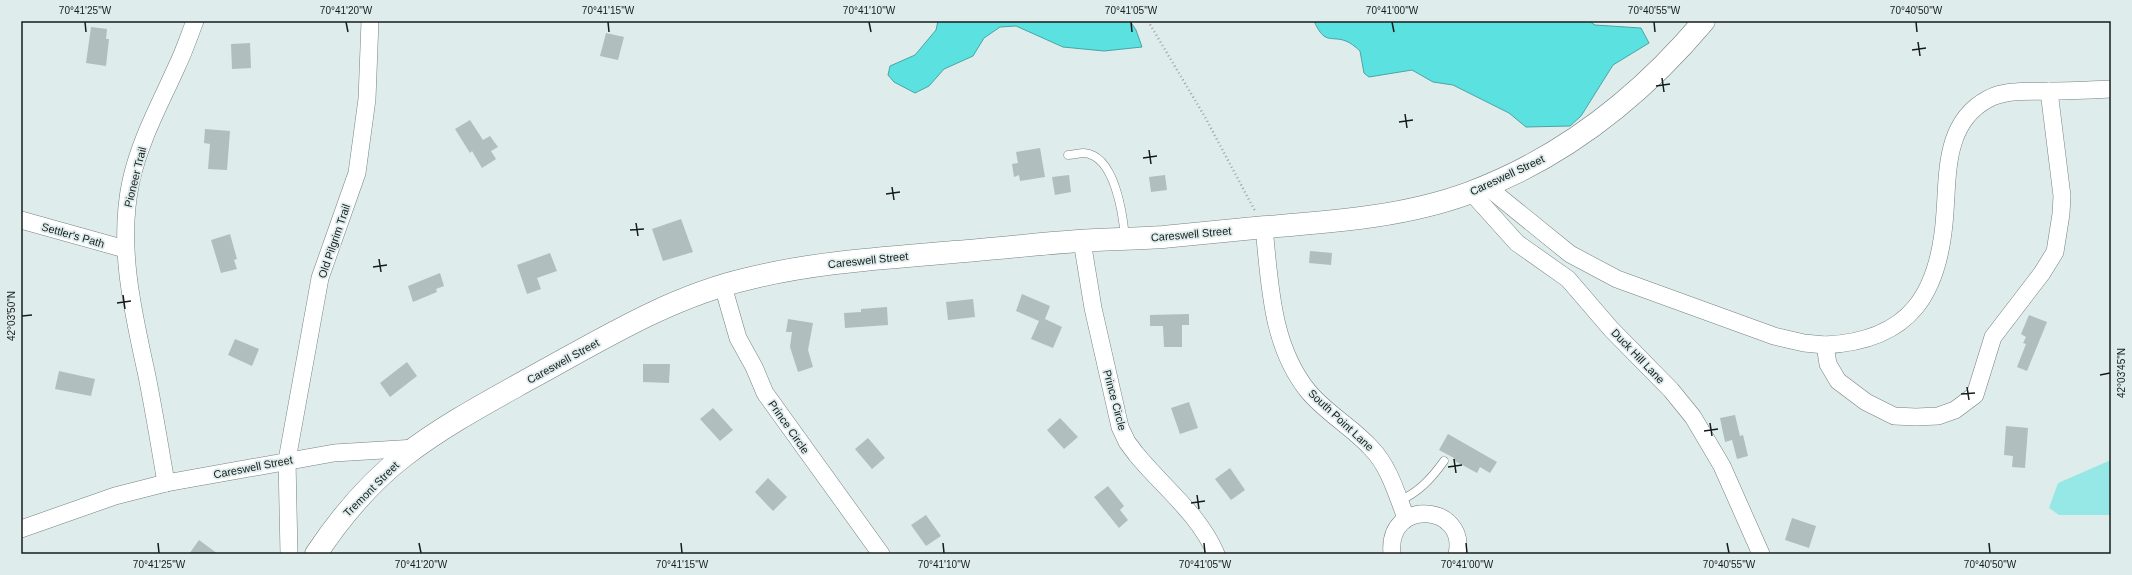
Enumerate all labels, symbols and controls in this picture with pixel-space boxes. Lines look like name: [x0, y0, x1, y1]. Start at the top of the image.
text: 70°41'25"W: [59, 5, 112, 16]
text: 70°41'20"W: [320, 5, 373, 16]
text: 70°41'15"W: [582, 5, 635, 16]
text: 70°41'10"W: [843, 5, 896, 16]
text: 70°41'05"W: [1105, 5, 1158, 16]
text: 70°41'00"W: [1366, 5, 1419, 16]
text: 70°40'55"W: [1628, 5, 1681, 16]
text: 70°40'50"W: [1890, 5, 1943, 16]
street label: Pioneer Trail: [122, 146, 148, 208]
street label: Careswell Street: [1468, 153, 1546, 197]
street label: Old Pilgrim Trail: [316, 202, 352, 280]
street label: Settler's Path: [40, 220, 106, 250]
street label: Careswell Street: [1150, 225, 1232, 243]
street label: Careswell Street: [827, 250, 909, 270]
text: 42°03'50"N: [6, 291, 17, 341]
street label: Duck Hill Lane: [1609, 326, 1667, 386]
street label: Careswell Street: [525, 336, 601, 386]
text: 42°03'45"N: [2116, 348, 2127, 398]
street label: Prince Circle: [1101, 368, 1129, 432]
street label: South Point Lane: [1306, 387, 1376, 453]
street label: Prince Circle: [766, 398, 812, 456]
street label: Careswell Street: [212, 453, 294, 481]
street label: Tremont Street: [341, 459, 401, 519]
text: 70°41'25"W: [133, 559, 186, 570]
text: 70°41'20"W: [395, 559, 448, 570]
text: 70°41'15"W: [656, 559, 709, 570]
text: 70°41'10"W: [918, 559, 971, 570]
text: 70°41'05"W: [1179, 559, 1232, 570]
text: 70°41'00"W: [1441, 559, 1494, 570]
text: 70°40'55"W: [1703, 559, 1756, 570]
text: 70°40'50"W: [1964, 559, 2017, 570]

